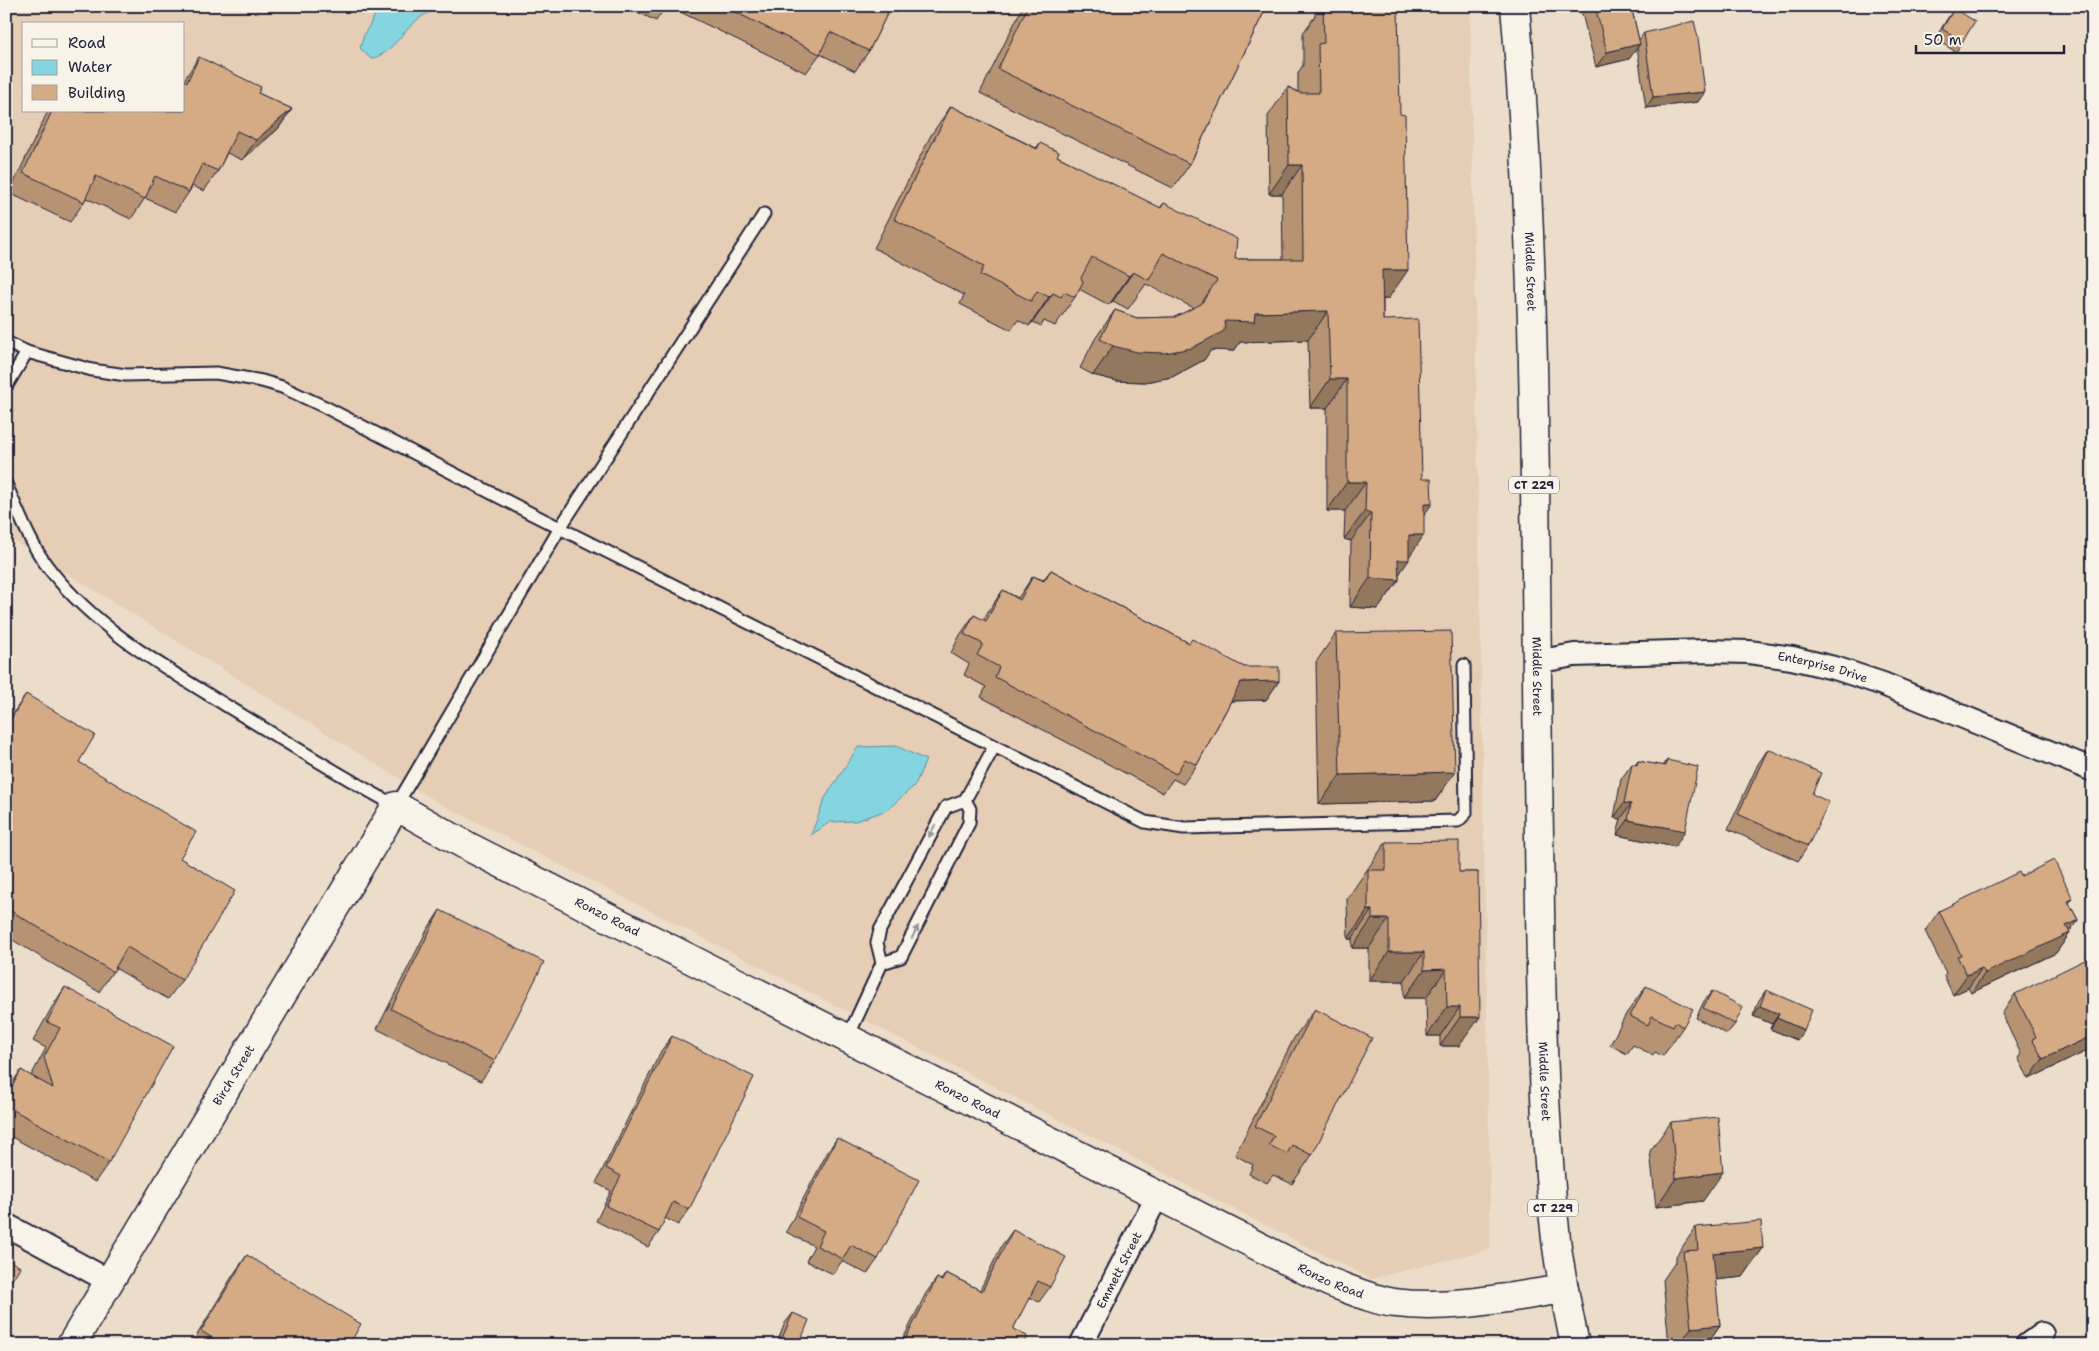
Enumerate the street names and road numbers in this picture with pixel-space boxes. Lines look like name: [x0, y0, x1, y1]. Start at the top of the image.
street label: Middle Street: [1521, 231, 1540, 312]
road number: CT 229: [1509, 476, 1559, 494]
street label: Middle Street: [1529, 637, 1545, 716]
street label: Enterprise Drive: [1777, 648, 1870, 686]
street label: Ronzo Road: [572, 894, 643, 940]
street label: Middle Street: [1535, 1041, 1554, 1122]
street label: Birch Street: [209, 1042, 258, 1109]
street label: Ronzo Road: [933, 1076, 1003, 1123]
road number: CT 229: [1528, 1200, 1578, 1216]
street label: Emmett Street: [1093, 1229, 1145, 1311]
street label: Ronzo Road: [1295, 1259, 1366, 1302]

